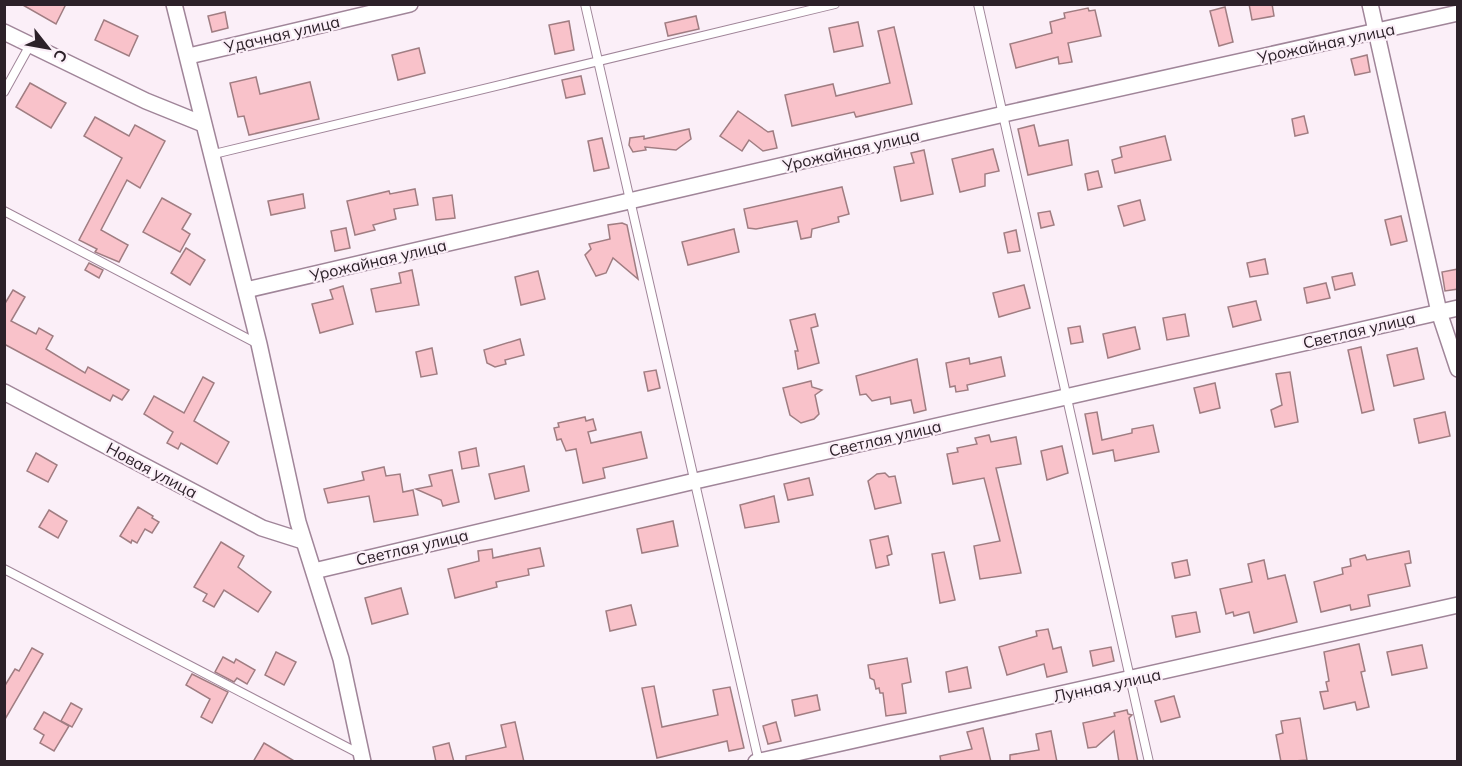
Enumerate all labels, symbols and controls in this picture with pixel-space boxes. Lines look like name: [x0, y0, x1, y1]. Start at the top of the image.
street label: Удачная улица: [221, 11, 342, 57]
north arrow: [18, 18, 78, 78]
street label: Урожайная улица: [1254, 19, 1397, 68]
text: С: [49, 46, 72, 66]
street label: Урожайная улица: [780, 125, 921, 176]
street label: Урожайная улица: [307, 235, 448, 286]
street label: Светлая улица: [1301, 307, 1417, 353]
street label: Светлая улица: [827, 415, 943, 461]
street label: Новая улица: [103, 438, 201, 502]
street label: Светлая улица: [354, 524, 470, 570]
street label: Лунная улица: [1051, 664, 1163, 706]

